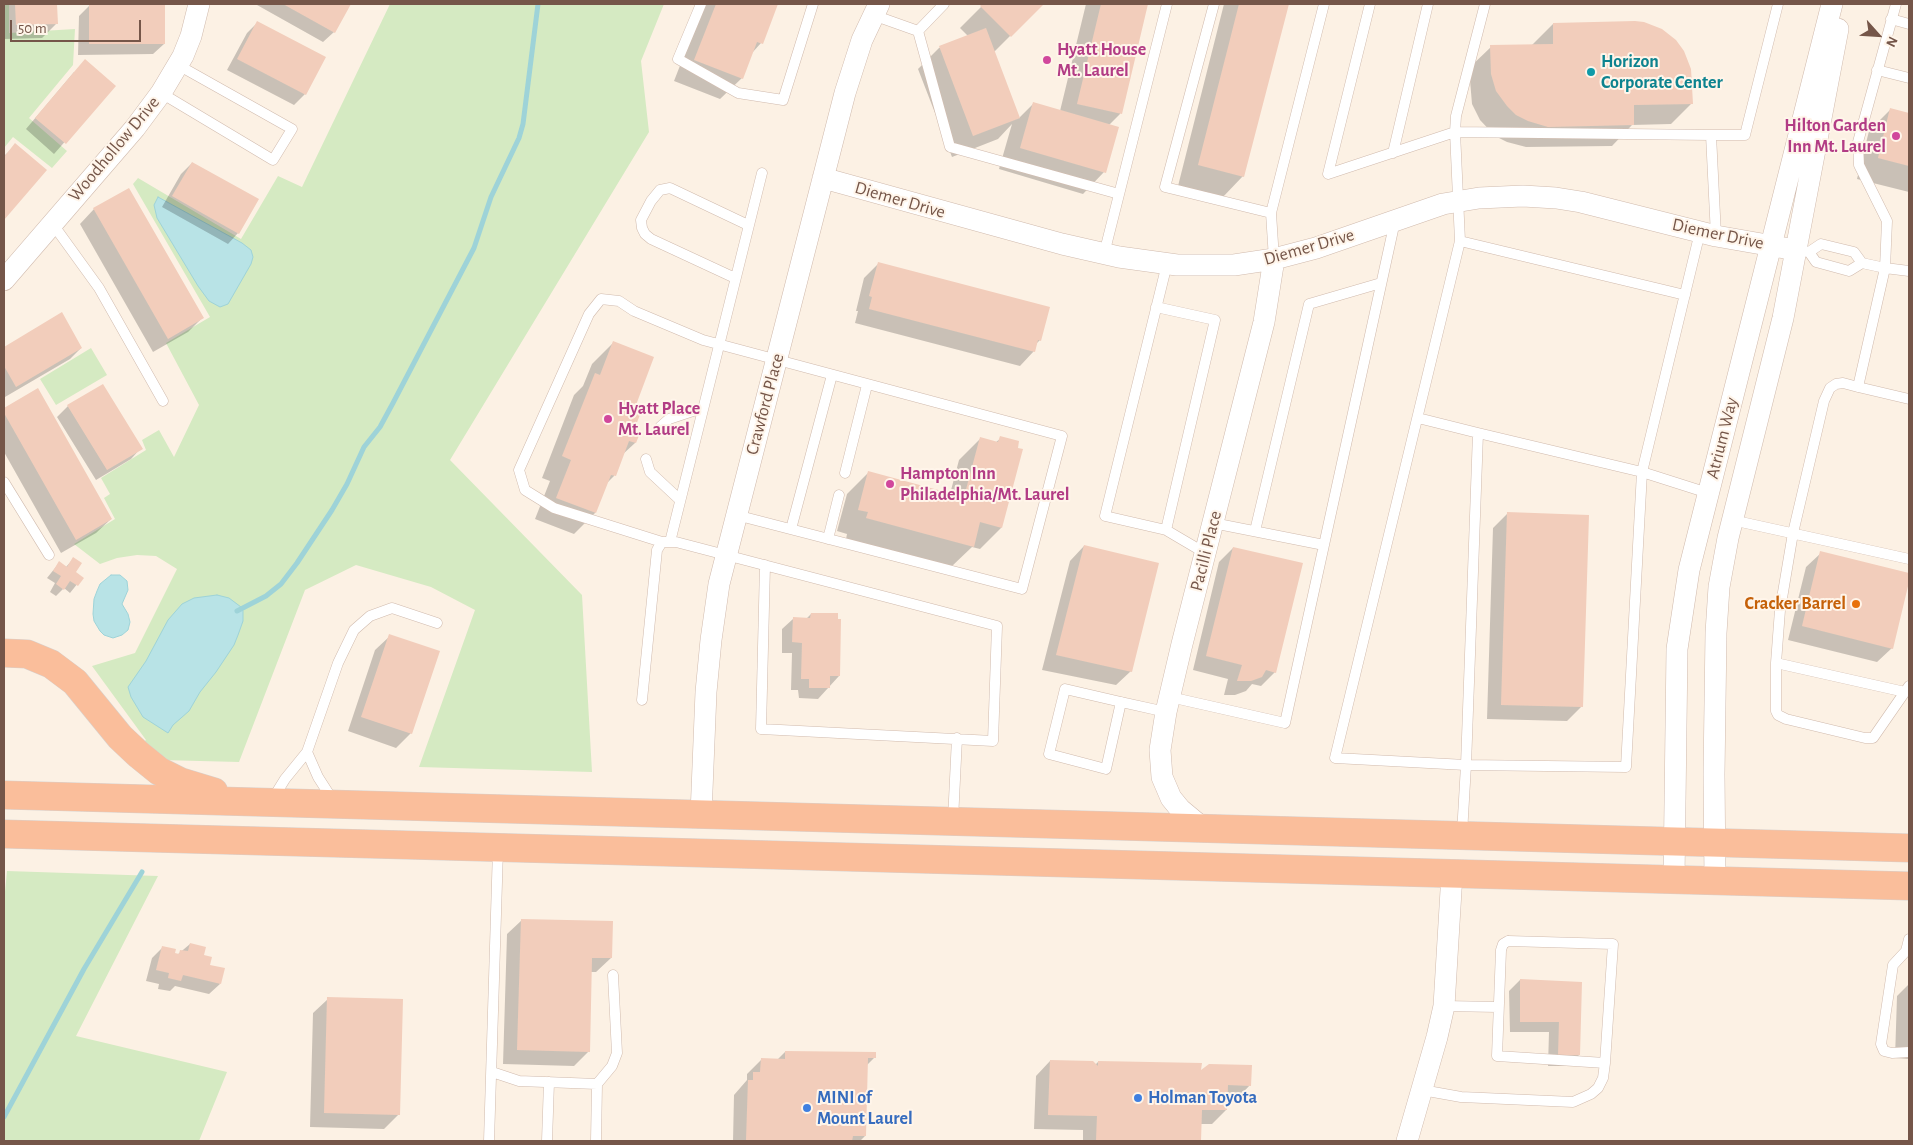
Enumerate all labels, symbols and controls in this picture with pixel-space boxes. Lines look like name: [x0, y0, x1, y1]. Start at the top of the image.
scale bar: [12, 10, 144, 42]
north arrow: [1853, 10, 1903, 60]
text: 50 m: [18, 21, 47, 36]
text: N: [1883, 34, 1900, 49]
place label: Hyatt House Mt. Laurel: [1057, 39, 1146, 82]
place label: Horizon Corporate Center: [1601, 51, 1723, 94]
marker: Hyatt House Mt. Laurel: [1041, 54, 1053, 66]
marker: Horizon Corporate Center: [1585, 66, 1597, 78]
street label: Woodhollow Drive: [64, 92, 164, 206]
place label: Hilton Garden Inn Mt. Laurel: [1784, 115, 1886, 158]
marker: Hilton Garden Inn Mt. Laurel: [1890, 130, 1902, 142]
street label: Diemer Drive: [852, 177, 948, 223]
street label: Diemer Drive: [1670, 214, 1766, 254]
street label: Diemer Drive: [1261, 224, 1357, 270]
street label: Crawford Place: [741, 351, 789, 457]
street label: Atrium Way: [1701, 395, 1743, 481]
place label: Hyatt Place Mt. Laurel: [618, 398, 700, 440]
marker: Hyatt Place Mt. Laurel: [602, 413, 614, 425]
place label: Hampton Inn Philadelphia/Mt. Laurel: [900, 463, 1069, 506]
marker: Hampton Inn Philadelphia/Mt. Laurel: [884, 478, 896, 490]
street label: Pacilli Place: [1186, 509, 1226, 593]
place label: Cracker Barrel: [1745, 593, 1846, 615]
marker: Cracker Barrel: [1850, 598, 1862, 610]
place label: MINI of Mount Laurel: [817, 1087, 913, 1130]
place label: Holman Toyota: [1148, 1087, 1257, 1109]
marker: Holman Toyota: [1132, 1092, 1144, 1104]
marker: MINI of Mount Laurel: [801, 1102, 813, 1114]

